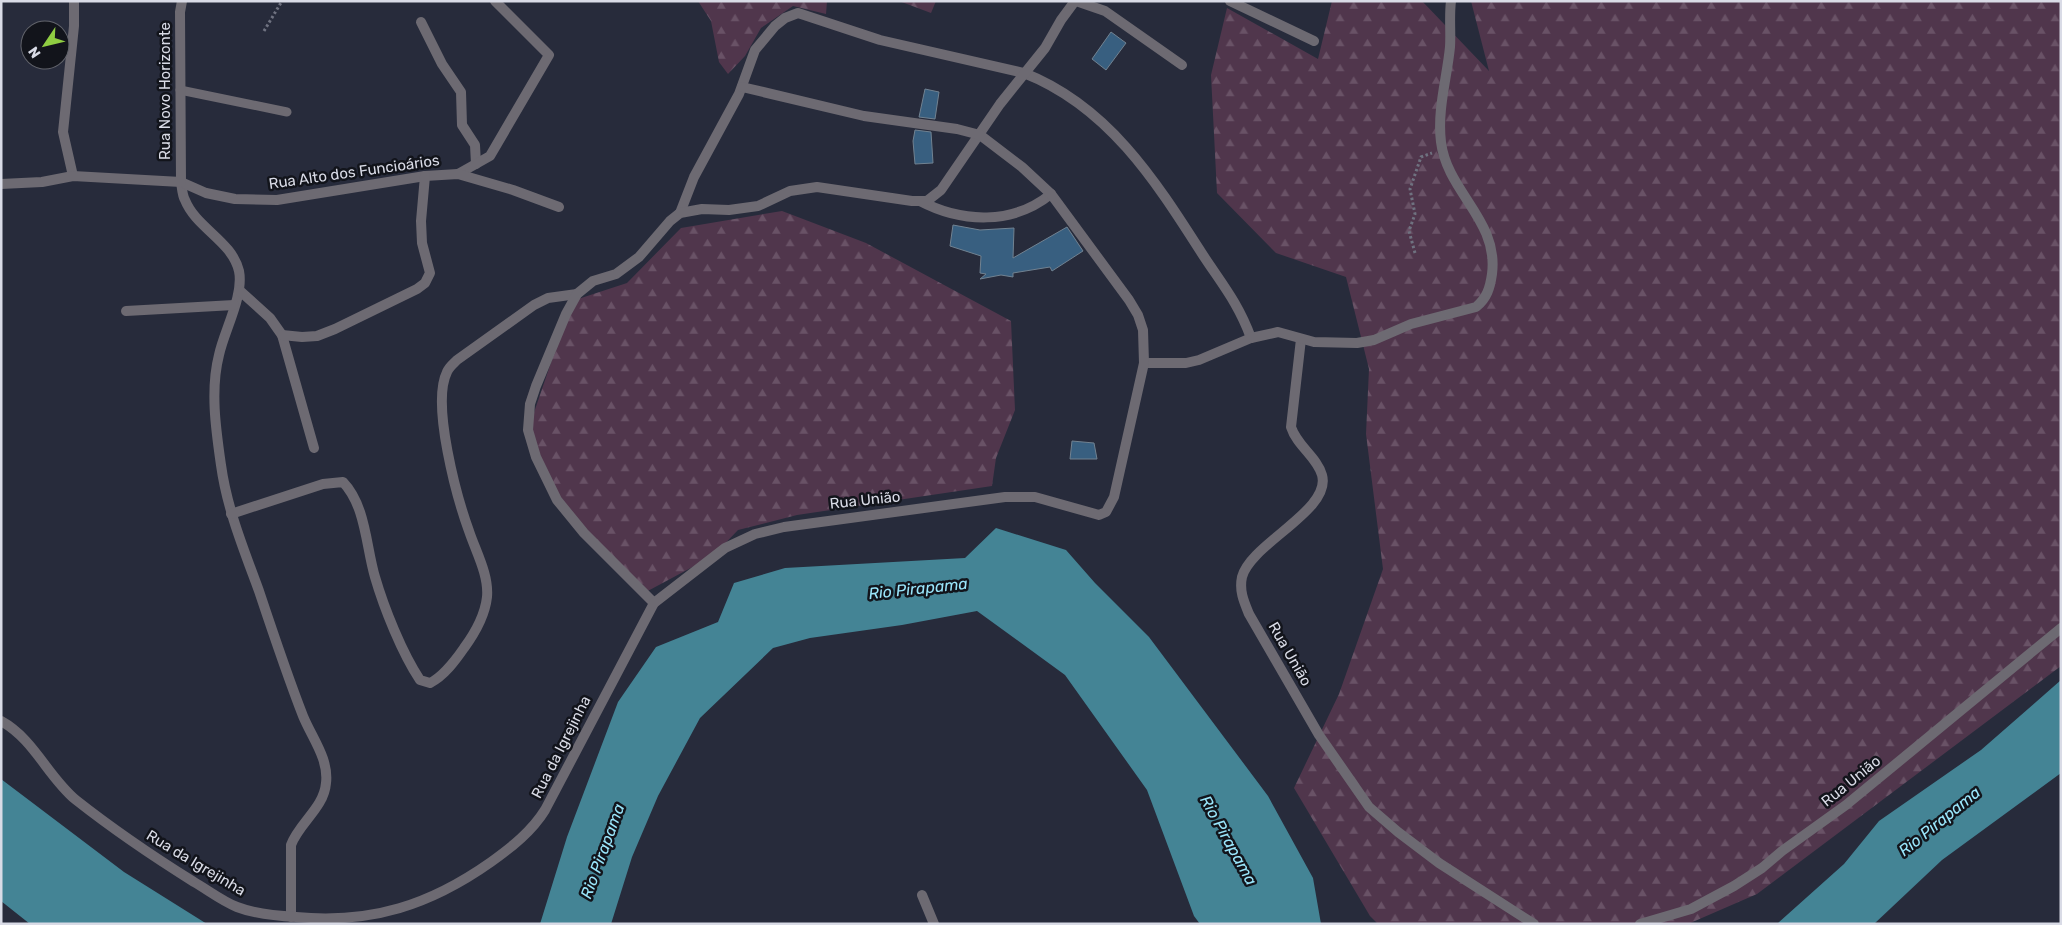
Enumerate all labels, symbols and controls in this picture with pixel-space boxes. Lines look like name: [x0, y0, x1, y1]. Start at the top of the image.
north arrow: [20, 20, 70, 70]
street label: Rua Novo Horizonte: [156, 22, 174, 160]
text: N: [25, 43, 45, 61]
street label: Rua Alto dos Funcioários: [267, 151, 441, 193]
street label: Rua União: [829, 487, 901, 513]
water label: Rio Pirapama: [867, 574, 969, 603]
street label: Rua União: [1264, 619, 1316, 689]
street label: Rua da Igrejinha: [527, 693, 595, 801]
street label: Rua União: [1818, 752, 1884, 810]
water label: Rio Pirapama: [1895, 783, 1984, 860]
water label: Rio Pirapama: [1196, 792, 1261, 888]
water label: Rio Pirapama: [576, 801, 628, 901]
street label: Rua da Igrejinha: [143, 826, 249, 900]

